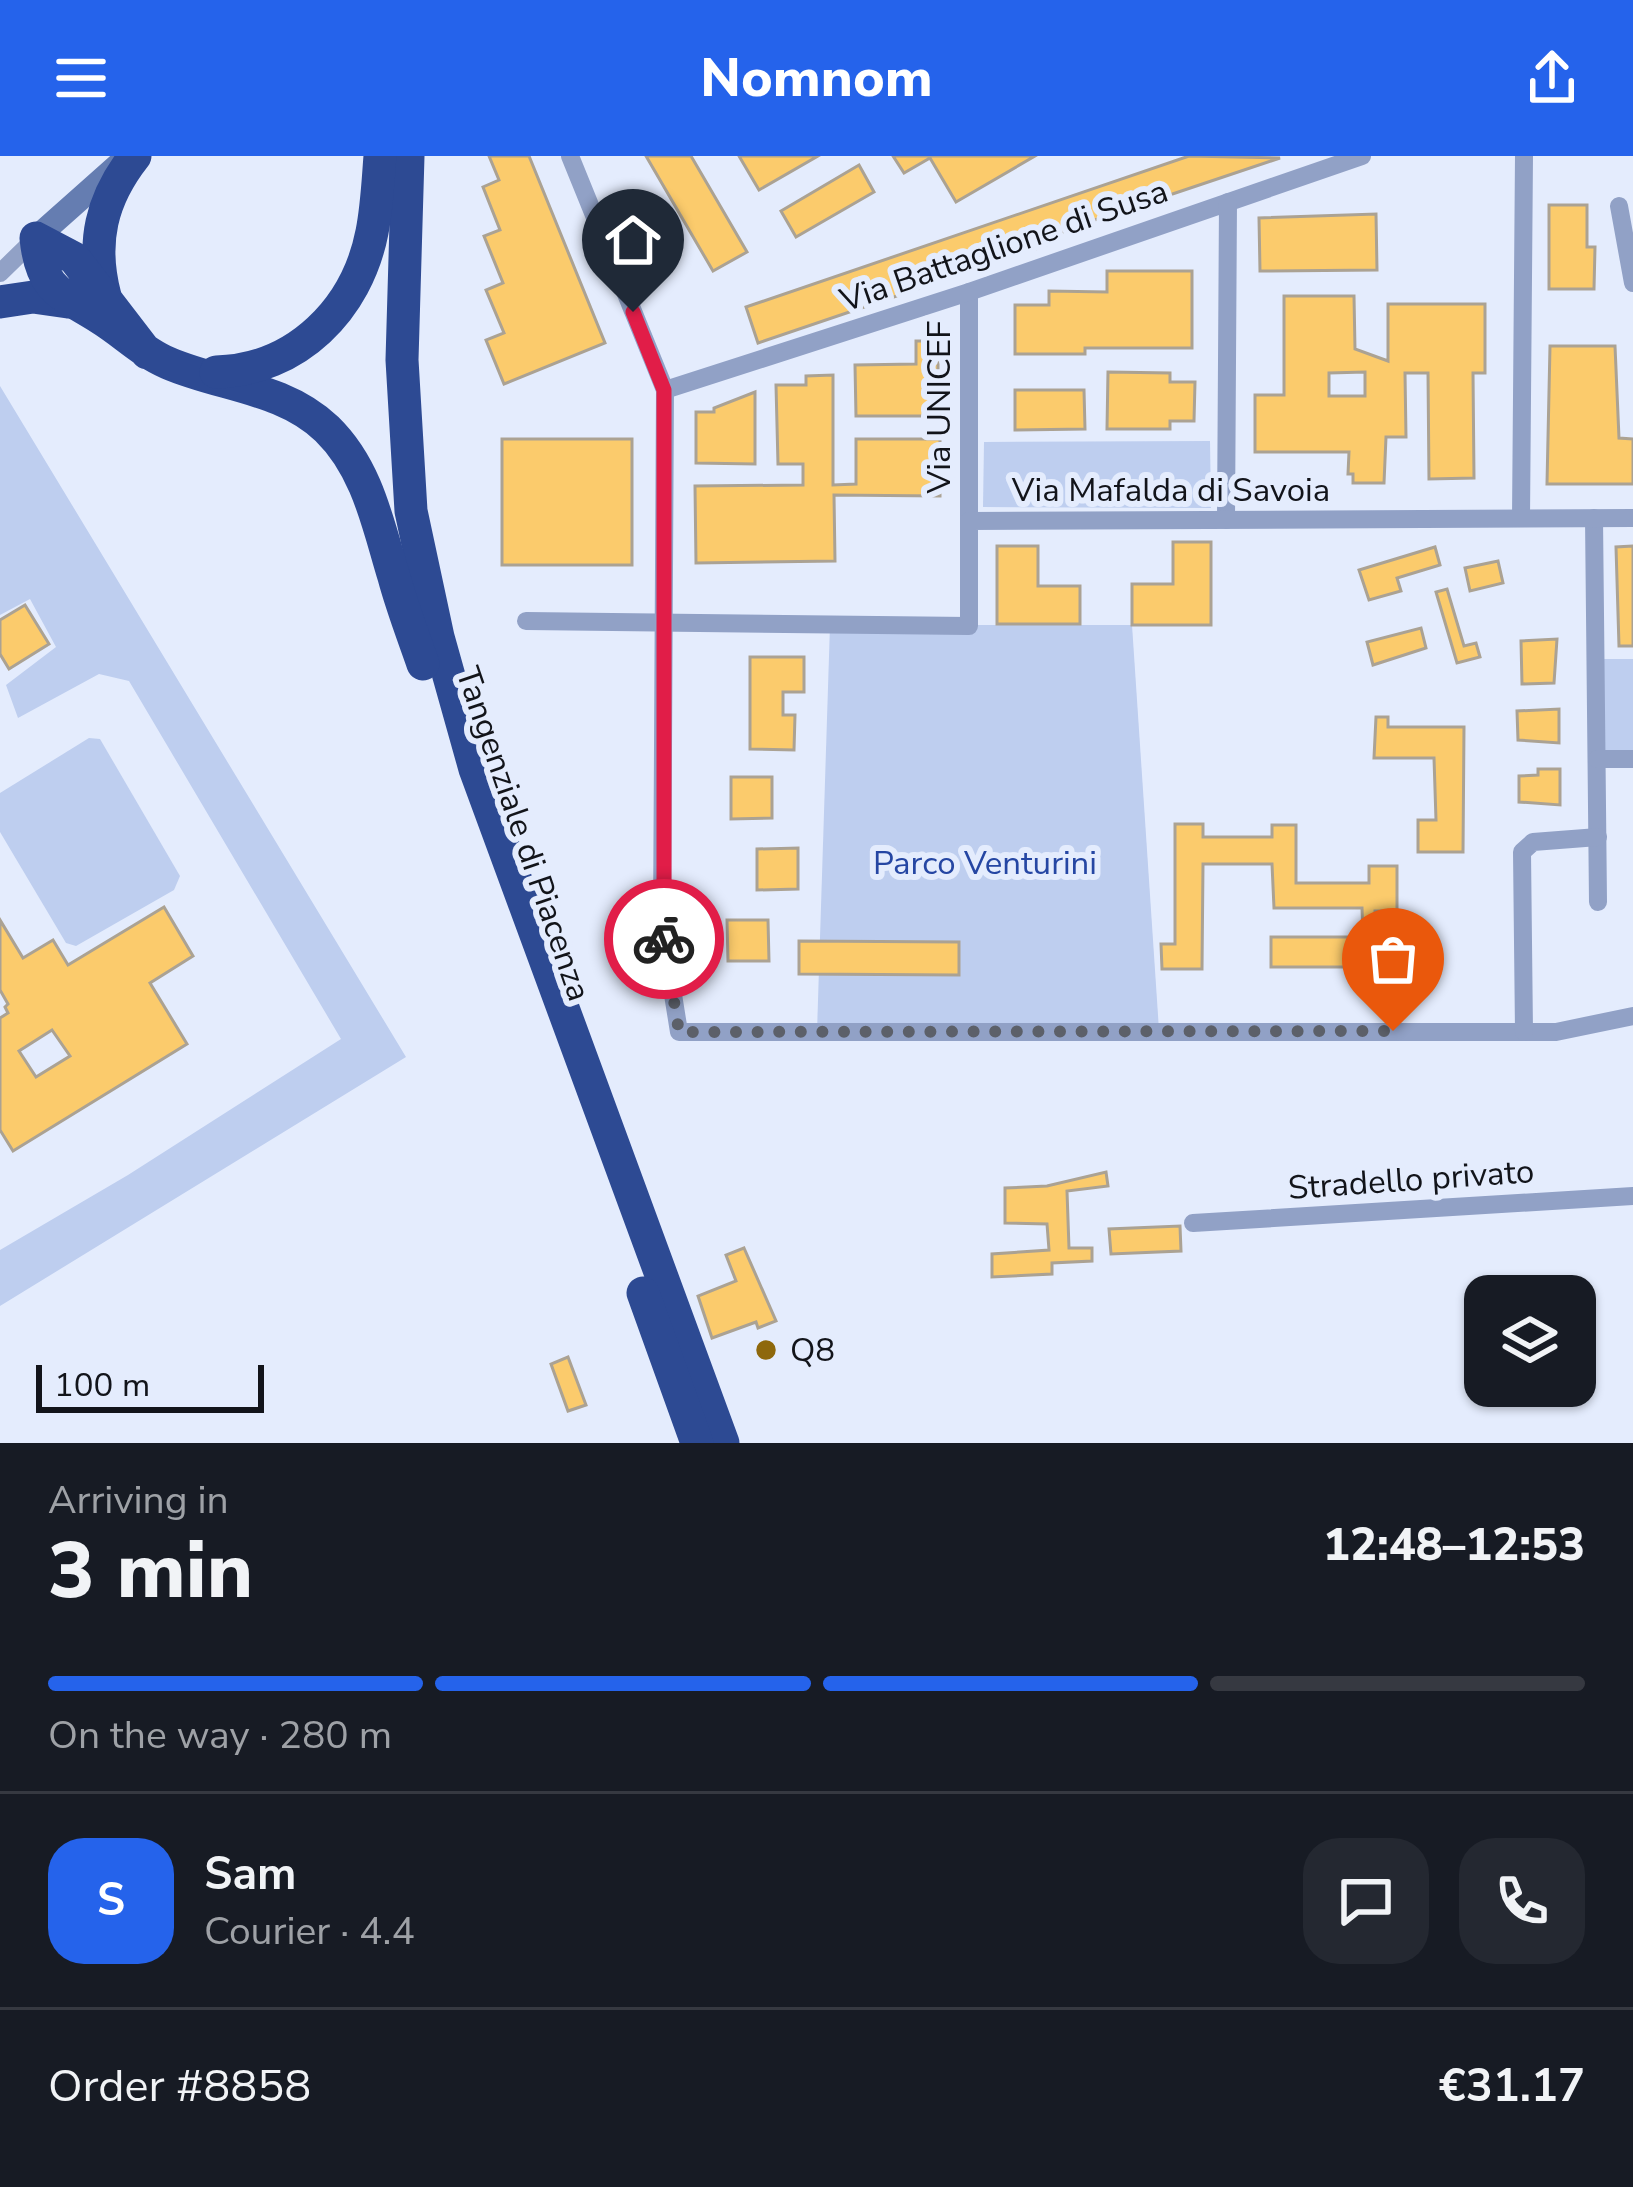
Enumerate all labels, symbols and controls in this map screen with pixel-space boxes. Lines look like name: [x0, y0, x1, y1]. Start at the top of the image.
text: Nomnom: [700, 41, 933, 115]
icon: menu: [48, 45, 114, 111]
icon: share: [1519, 45, 1585, 111]
street label: Via Battaglione di Susa: [833, 169, 1174, 324]
pin: [582, 189, 684, 312]
icon: home: [600, 207, 666, 273]
street label: Via UNICEF: [917, 321, 962, 494]
street label: Via Mafalda di Savoia: [1011, 468, 1330, 513]
street label: Tangenziale di Piacenza: [445, 661, 601, 1007]
park label: Parco Venturini: [873, 841, 1097, 886]
courier: [604, 879, 724, 999]
icon: bike: [631, 906, 697, 972]
pin: [1342, 908, 1444, 1031]
icon: bag: [1360, 926, 1426, 992]
street label: Stradello privato: [1286, 1149, 1536, 1211]
map controls: [1464, 1275, 1596, 1407]
button: layers: [1464, 1275, 1596, 1407]
place label: Q8: [790, 1328, 835, 1373]
marker: Q8: [753, 1337, 779, 1363]
scale bar: [36, 1359, 264, 1412]
text: 100 m: [54, 1363, 150, 1408]
text: Arriving in: [48, 1474, 229, 1527]
text: 12:48–12:53: [1323, 1515, 1585, 1576]
text: 3 min: [48, 1518, 253, 1625]
text: On the way · 280 m: [48, 1709, 392, 1762]
button: chat: [1303, 1838, 1429, 1964]
button: phone: [1459, 1838, 1585, 1964]
text: Sam: [204, 1844, 296, 1905]
text: S: [97, 1870, 125, 1931]
text: Courier · 4.4: [204, 1905, 415, 1958]
text: Order #8858: [48, 2056, 311, 2117]
text: €31.17: [1439, 2056, 1585, 2117]

